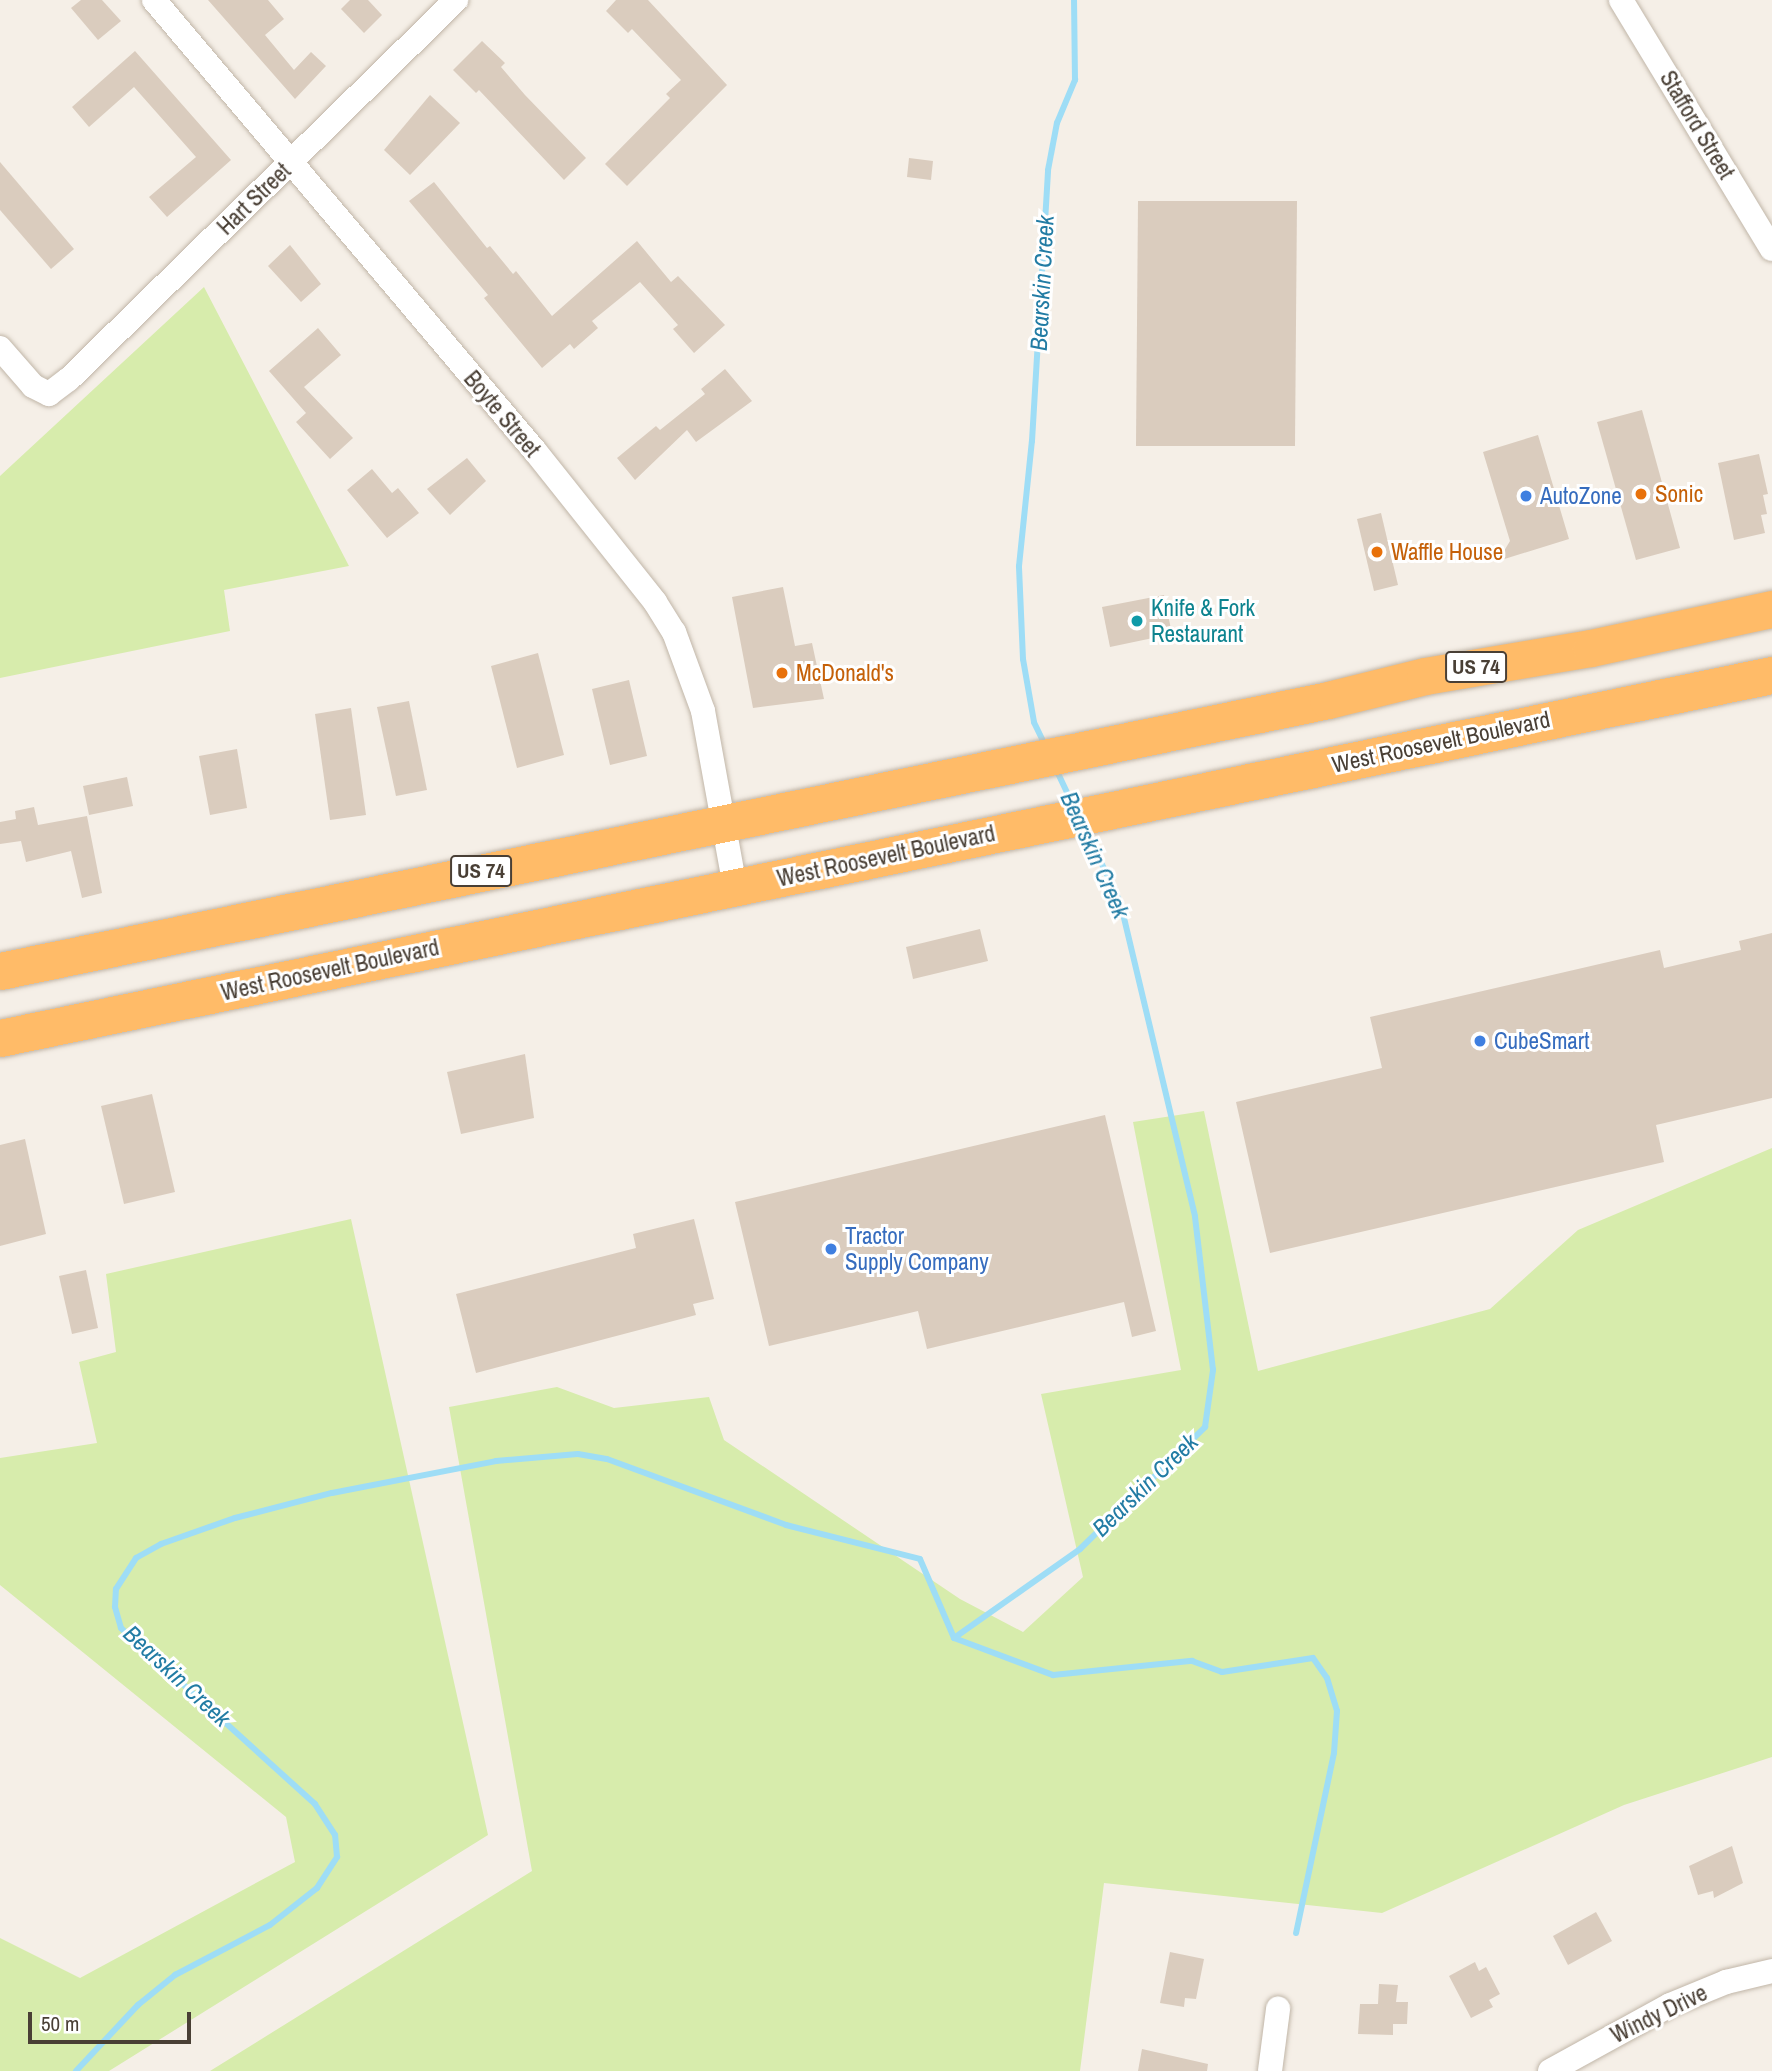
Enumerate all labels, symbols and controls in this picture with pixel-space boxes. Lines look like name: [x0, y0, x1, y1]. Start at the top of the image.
street label: Stafford Street: [1654, 66, 1740, 184]
street label: Hart Street: [212, 157, 296, 241]
water label: Bearskin Creek: [1024, 215, 1060, 351]
street label: Boyte Street: [458, 365, 546, 463]
place label: Sonic: [1655, 480, 1703, 508]
place label: AutoZone: [1540, 482, 1622, 510]
marker: Sonic: [1633, 486, 1649, 502]
marker: AutoZone: [1518, 488, 1534, 504]
place label: Waffle House: [1391, 538, 1503, 566]
marker: Waffle House: [1369, 544, 1385, 560]
place label: Knife & Fork Restaurant: [1151, 594, 1255, 648]
marker: Knife & Fork Restaurant: [1129, 613, 1145, 629]
road number: US 74: [1444, 650, 1508, 684]
place label: McDonald's: [796, 659, 894, 687]
marker: McDonald's: [774, 665, 790, 681]
street label: West Roosevelt Boulevard: [1330, 705, 1552, 779]
water label: Bearskin Creek: [1054, 787, 1136, 923]
street label: West Roosevelt Boulevard: [775, 819, 997, 893]
road number: US 74: [449, 854, 512, 888]
street label: West Roosevelt Boulevard: [219, 933, 441, 1007]
place label: CubeSmart: [1494, 1027, 1589, 1055]
marker: CubeSmart: [1472, 1033, 1488, 1049]
place label: Tractor Supply Company: [845, 1222, 989, 1276]
marker: Tractor Supply Company: [823, 1241, 839, 1257]
water label: Bearskin Creek: [1086, 1428, 1204, 1542]
water label: Bearskin Creek: [118, 1619, 236, 1733]
street label: Windy Drive: [1606, 1979, 1712, 2049]
scale bar: [32, 1997, 194, 2041]
text: 50 m: [41, 2009, 79, 2038]

